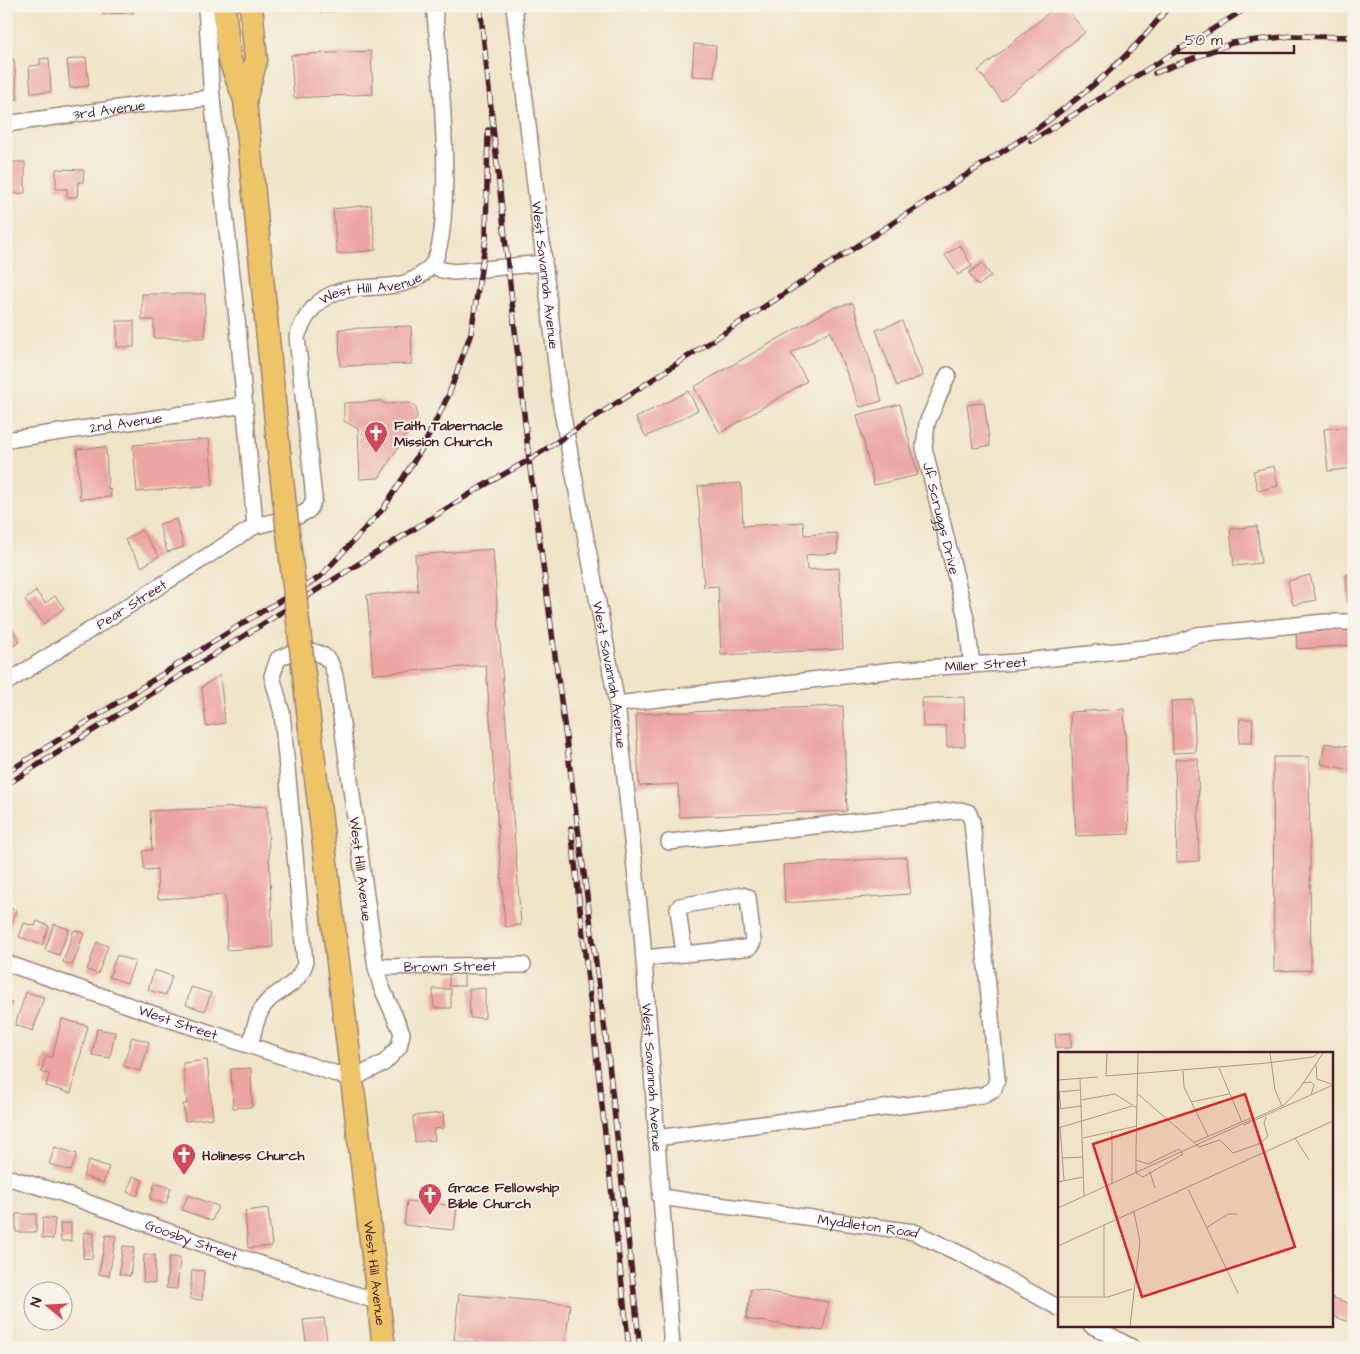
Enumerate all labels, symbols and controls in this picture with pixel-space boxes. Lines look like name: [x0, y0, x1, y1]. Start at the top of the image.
scale bar: [1178, 22, 1294, 54]
text: 50 m: [1185, 30, 1223, 51]
street label: 3rd Avenue: [71, 95, 147, 125]
street label: West Savannah Avenue: [526, 200, 563, 351]
street label: West Hill Avenue: [316, 267, 427, 310]
street label: 2nd Avenue: [88, 408, 164, 439]
place label: Faith Tabernacle Mission Church: [394, 416, 503, 452]
church icon: Faith Tabernacle Mission Church: [363, 420, 389, 454]
street label: Jf Scruggs Drive: [917, 460, 964, 577]
street label: Pear Street: [92, 575, 171, 635]
street label: West Savannah Avenue: [587, 600, 631, 750]
street label: Miller Street: [944, 652, 1028, 678]
street label: West Hill Avenue: [344, 816, 376, 923]
street label: Brown Street: [404, 956, 497, 978]
street label: West Street: [136, 1001, 220, 1046]
street label: West Savannah Avenue: [636, 1002, 667, 1153]
inset map: [1058, 1052, 1332, 1326]
church icon: Holiness Church: [171, 1142, 197, 1176]
place label: Holiness Church: [202, 1146, 305, 1166]
place label: Grace Fellowship Bible Church: [448, 1178, 560, 1214]
church icon: Grace Fellowship Bible Church: [417, 1182, 443, 1216]
street label: Myddleton Road: [816, 1210, 922, 1244]
street label: Goosby Street: [142, 1215, 240, 1267]
street label: West Hill Avenue: [358, 1220, 390, 1327]
north arrow: [22, 1282, 72, 1332]
text: N: [26, 1295, 48, 1310]

